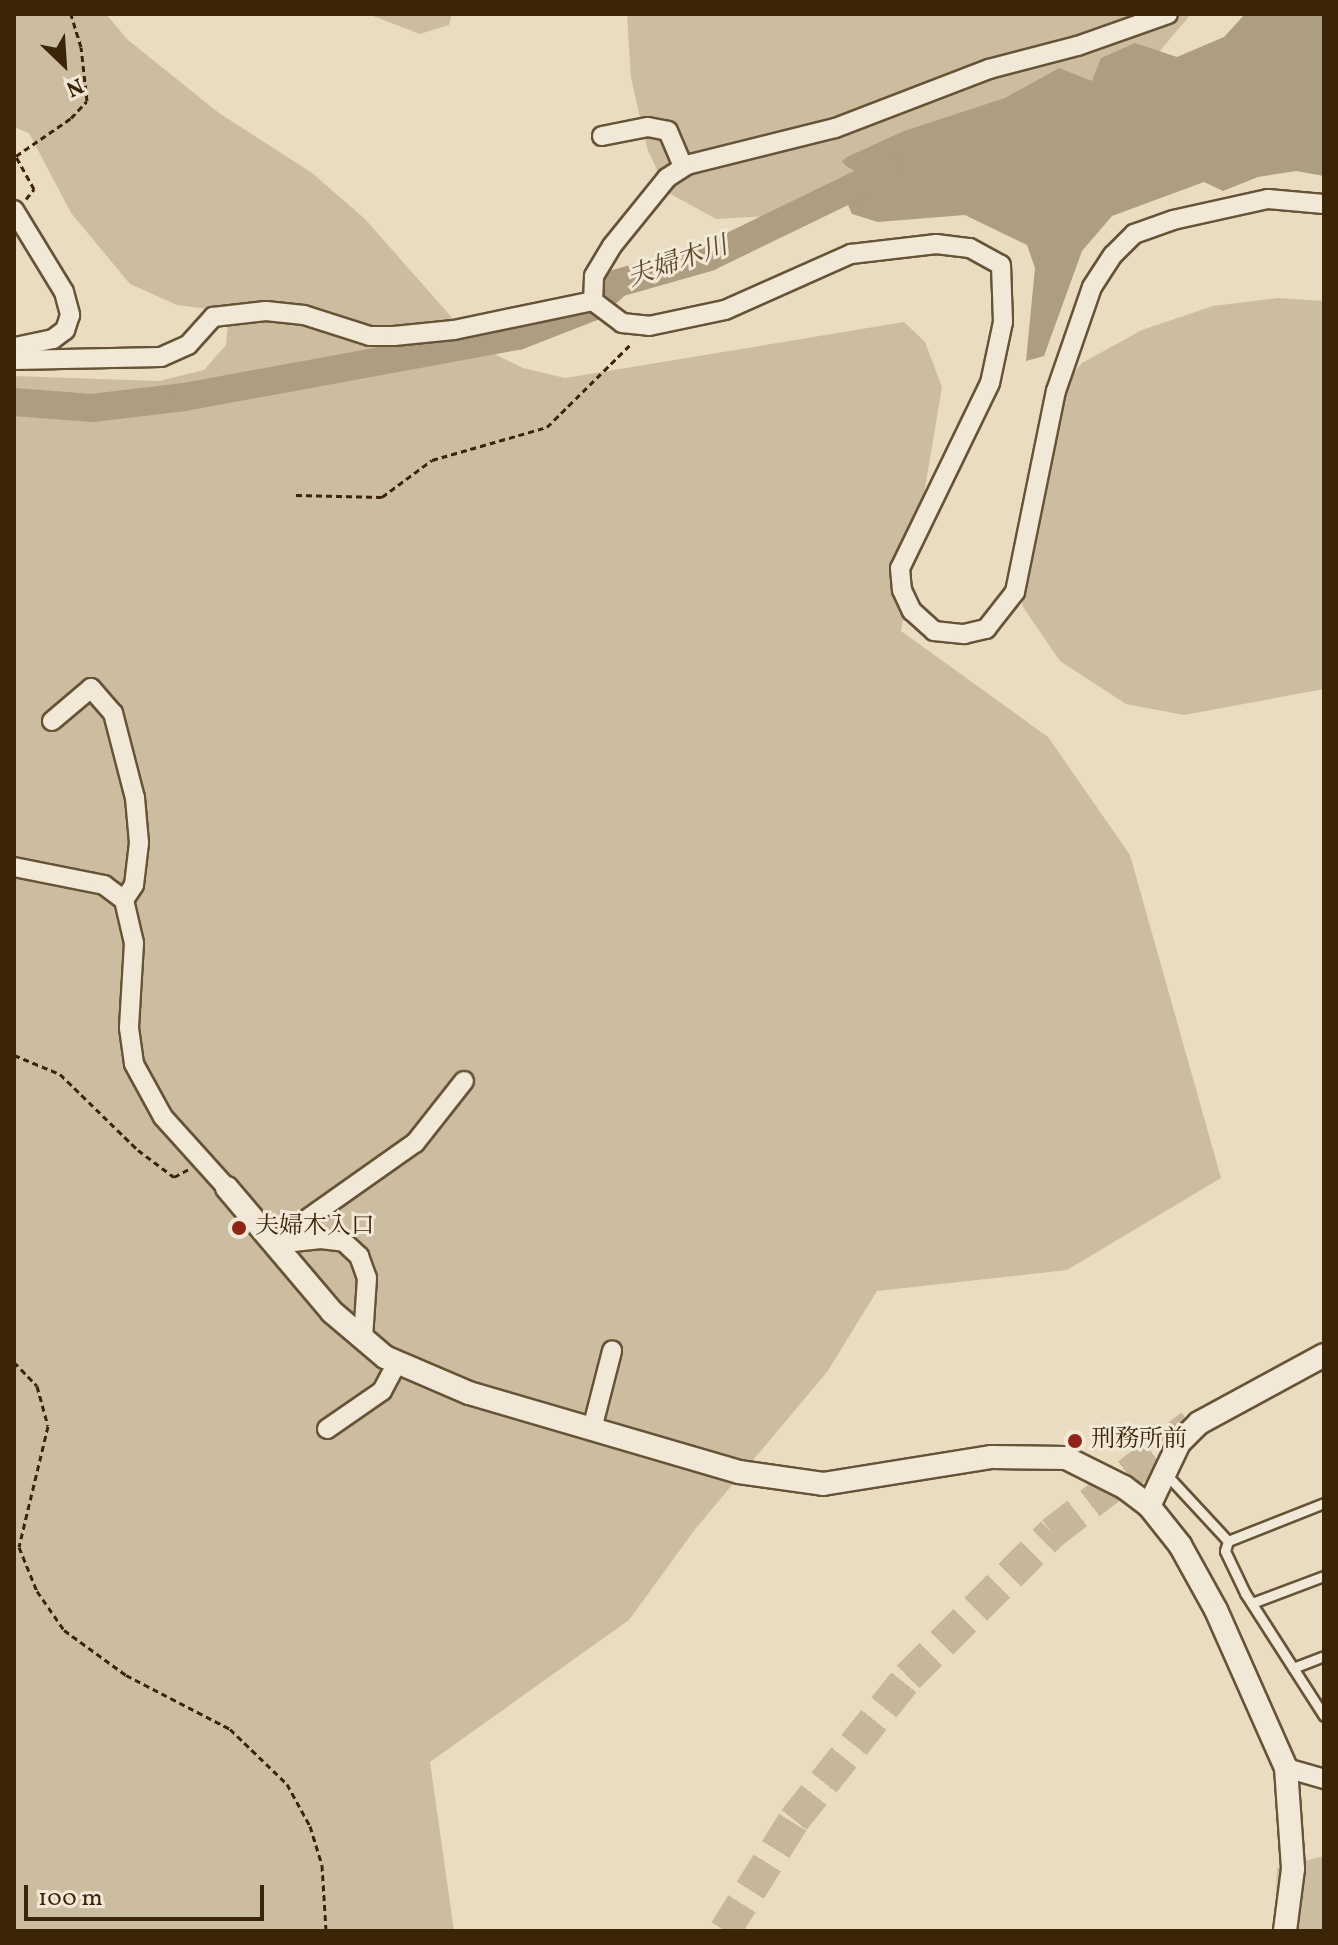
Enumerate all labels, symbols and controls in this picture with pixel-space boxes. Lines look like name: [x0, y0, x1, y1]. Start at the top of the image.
north arrow: [24, 24, 104, 104]
text: N: [61, 69, 88, 104]
water label: 夫婦木川: [624, 231, 732, 295]
place label: 夫婦木入口: [255, 1214, 375, 1242]
marker: 夫婦木入口: [230, 1219, 248, 1237]
place label: 刑務所前: [1091, 1427, 1187, 1455]
marker: 刑務所前: [1066, 1432, 1084, 1450]
scale bar: [28, 1869, 268, 1919]
text: 100 m: [38, 1882, 103, 1916]

